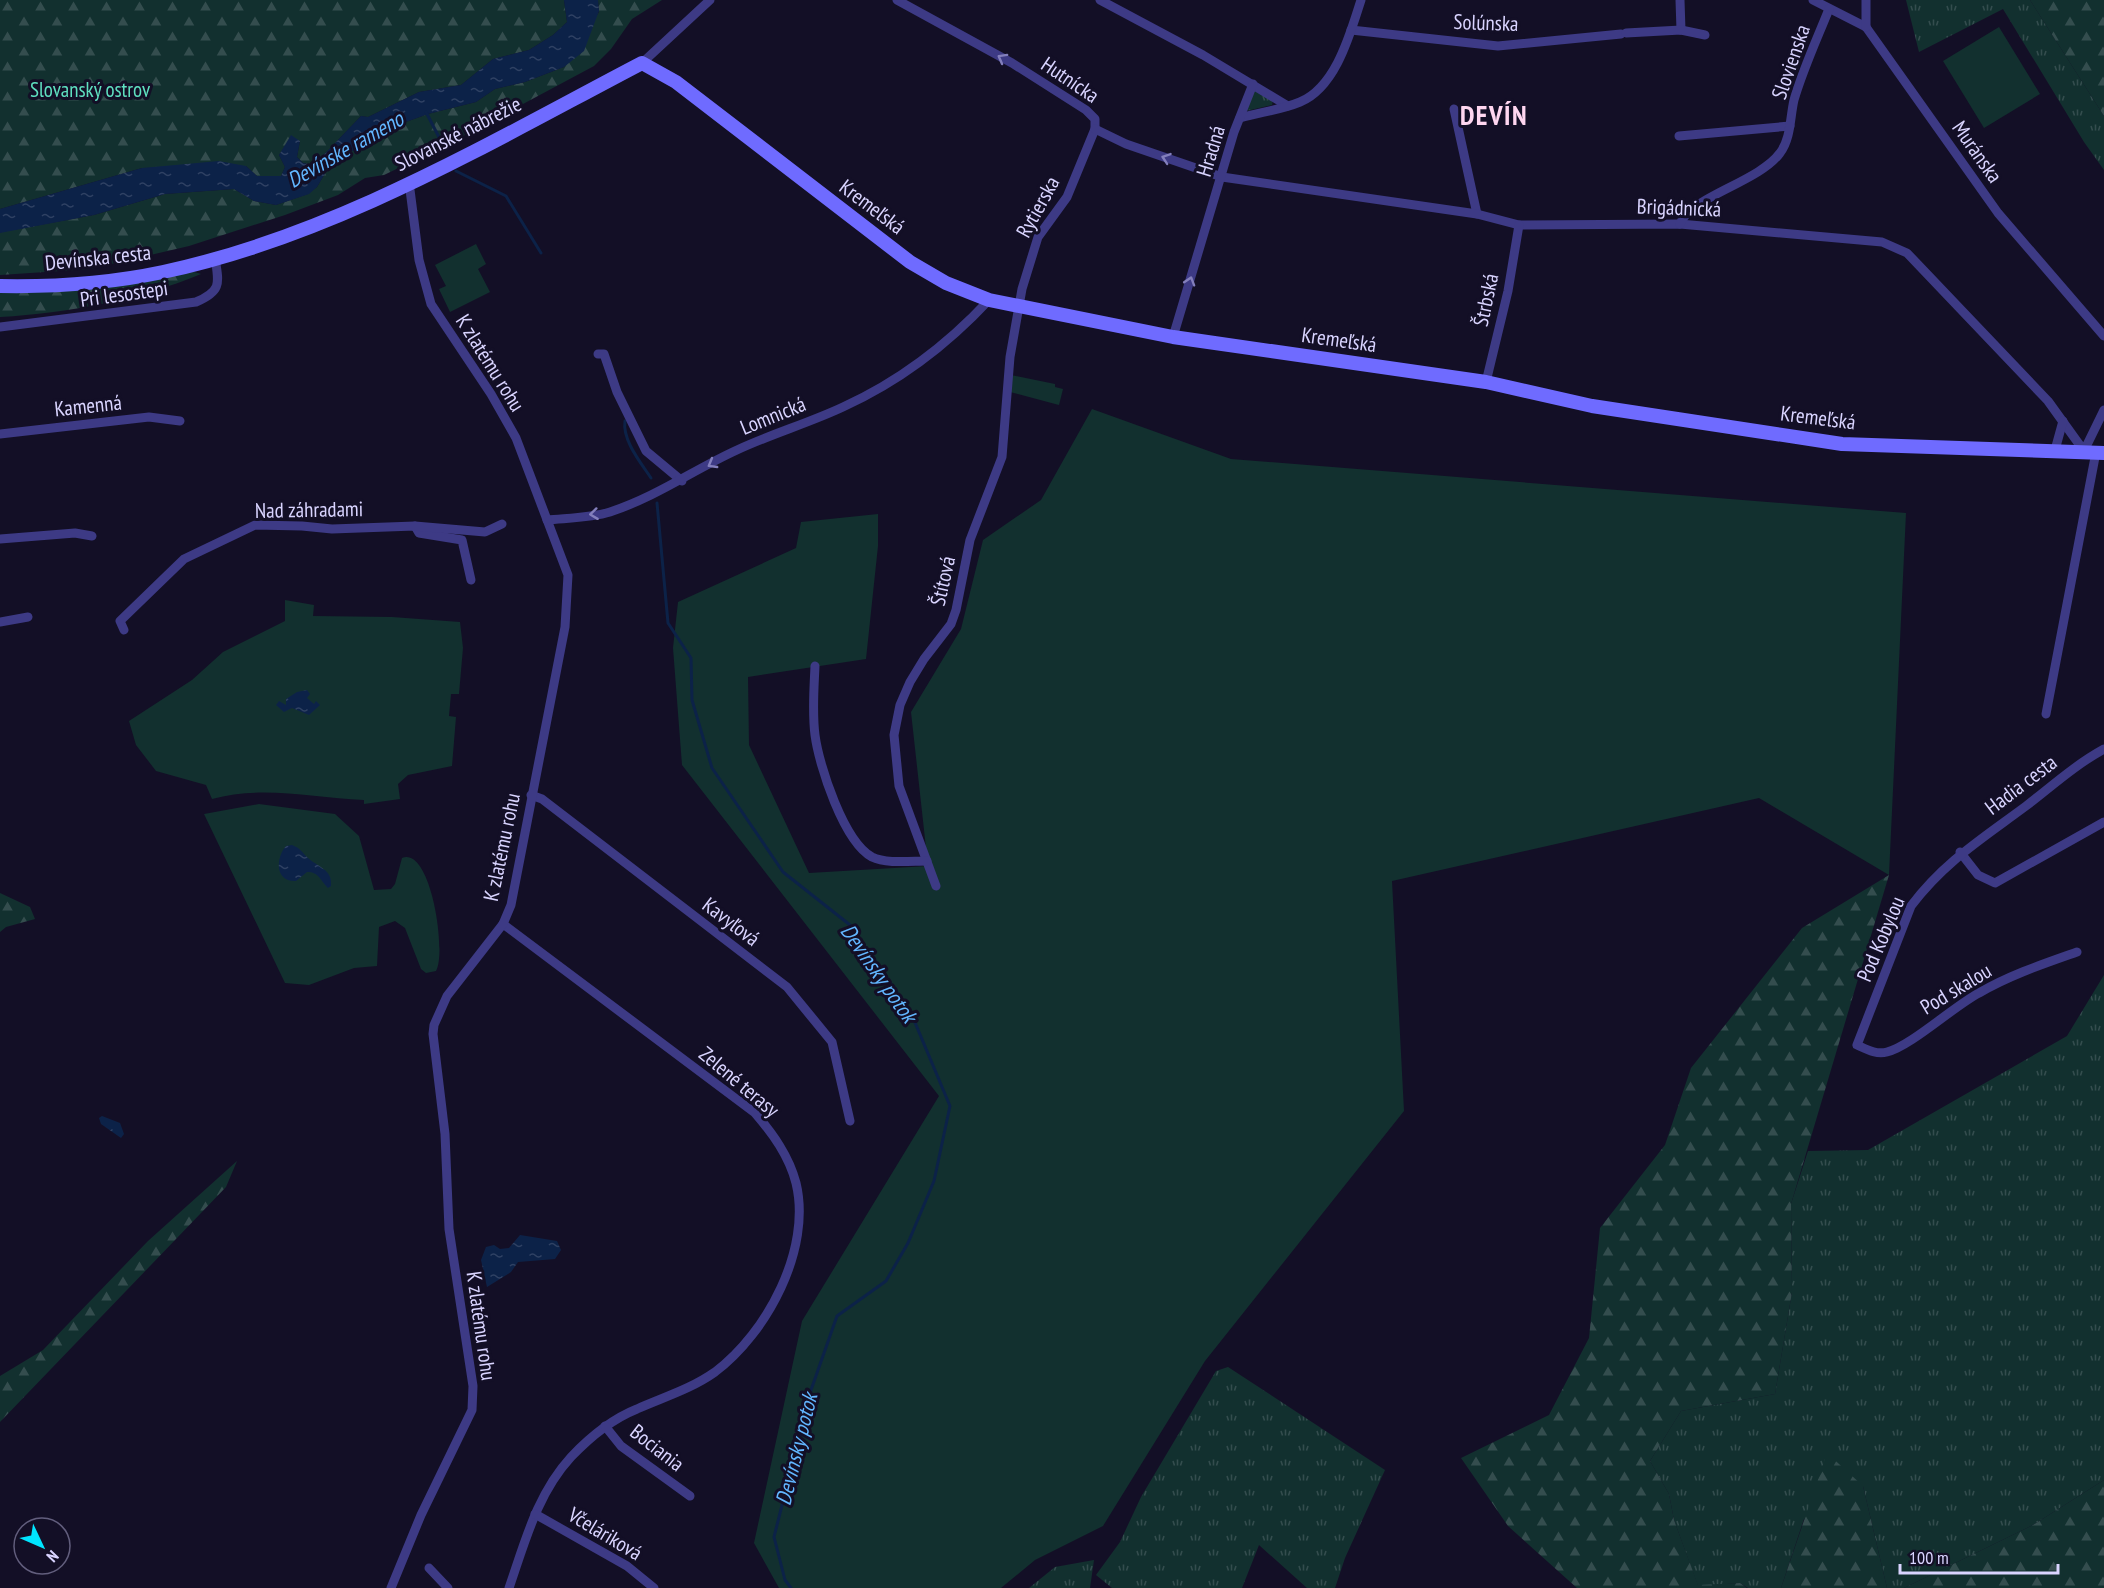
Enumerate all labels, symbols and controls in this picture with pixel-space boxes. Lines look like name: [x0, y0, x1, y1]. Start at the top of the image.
street label: Solúnska: [1453, 8, 1519, 37]
street label: Slovienska: [1765, 21, 1816, 103]
street label: Hutnícka: [1036, 51, 1104, 109]
one-way arrow: [998, 54, 1008, 65]
park label: Slovanský ostrov: [30, 76, 151, 103]
street label: Slovanské nábrežie: [390, 90, 526, 177]
district label: DEVÍN: [1460, 98, 1528, 132]
water label: Devínske rameno: [282, 104, 410, 194]
street label: Muránska: [1946, 115, 2008, 188]
street label: Hradná: [1190, 122, 1231, 180]
one-way arrow: [1161, 153, 1172, 165]
street label: Rytierska: [1010, 171, 1065, 242]
street label: Kremeľská: [834, 173, 910, 240]
street label: Brigádnická: [1636, 193, 1722, 222]
street label: Devínska cesta: [44, 239, 152, 276]
street label: Štrbská: [1467, 271, 1504, 329]
street label: Pri lesostepi: [78, 274, 170, 313]
one-way arrow: [1183, 276, 1195, 287]
street label: K zlatému rohu: [450, 309, 531, 416]
street label: Kremeľská: [1300, 321, 1378, 358]
street label: Kamenná: [53, 389, 123, 422]
street label: Lomnická: [736, 390, 810, 441]
street label: Kremeľská: [1779, 400, 1857, 435]
one-way arrow: [708, 457, 718, 468]
street label: Nad záhradami: [255, 495, 363, 524]
one-way arrow: [590, 508, 599, 520]
street label: Štítová: [924, 553, 961, 608]
street label: Hadia cesta: [1979, 749, 2062, 820]
street label: K zlatému rohu: [477, 790, 526, 903]
street label: Kavyľová: [697, 891, 765, 952]
street label: Pod Kobylou: [1851, 892, 1911, 985]
water label: Devínsky potok: [835, 918, 925, 1030]
street label: Pod skalou: [1915, 957, 1996, 1020]
street label: Zelené terasy: [694, 1040, 785, 1123]
street label: K zlatému rohu: [460, 1270, 503, 1382]
water label: Devínsky potok: [769, 1388, 824, 1508]
street label: Bociania: [625, 1418, 690, 1477]
street label: Včeláriková: [562, 1500, 647, 1566]
north arrow: [12, 1516, 72, 1576]
scale bar: [1900, 1537, 2058, 1575]
text: N: [43, 1546, 63, 1566]
text: 100 m: [1909, 1546, 1949, 1569]

